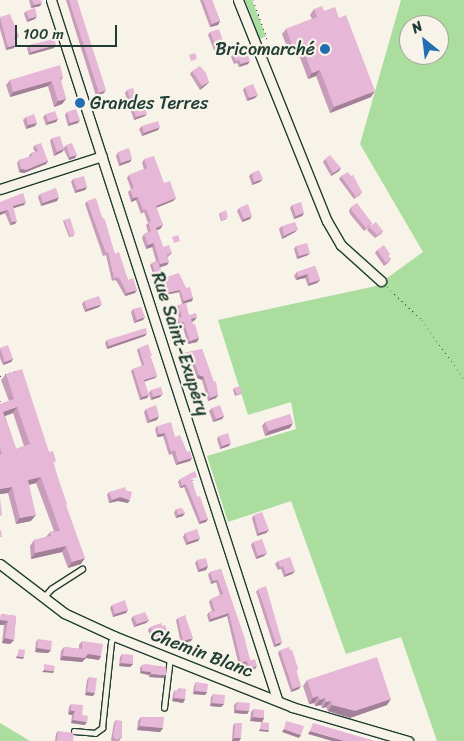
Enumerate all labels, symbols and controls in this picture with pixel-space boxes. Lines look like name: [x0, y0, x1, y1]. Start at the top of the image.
text: N: [407, 14, 427, 41]
scale bar: [18, 15, 120, 47]
north arrow: [399, 15, 449, 65]
text: 100 m: [23, 21, 64, 47]
place label: Bricomarché: [215, 38, 315, 60]
marker: Bricomarché: [319, 43, 331, 55]
place label: Grandes Terres: [90, 92, 208, 114]
marker: Grandes Terres: [74, 97, 86, 109]
street label: Rue Saint-Exupéry: [147, 269, 213, 419]
street label: Chemin Blanc: [148, 624, 256, 682]

